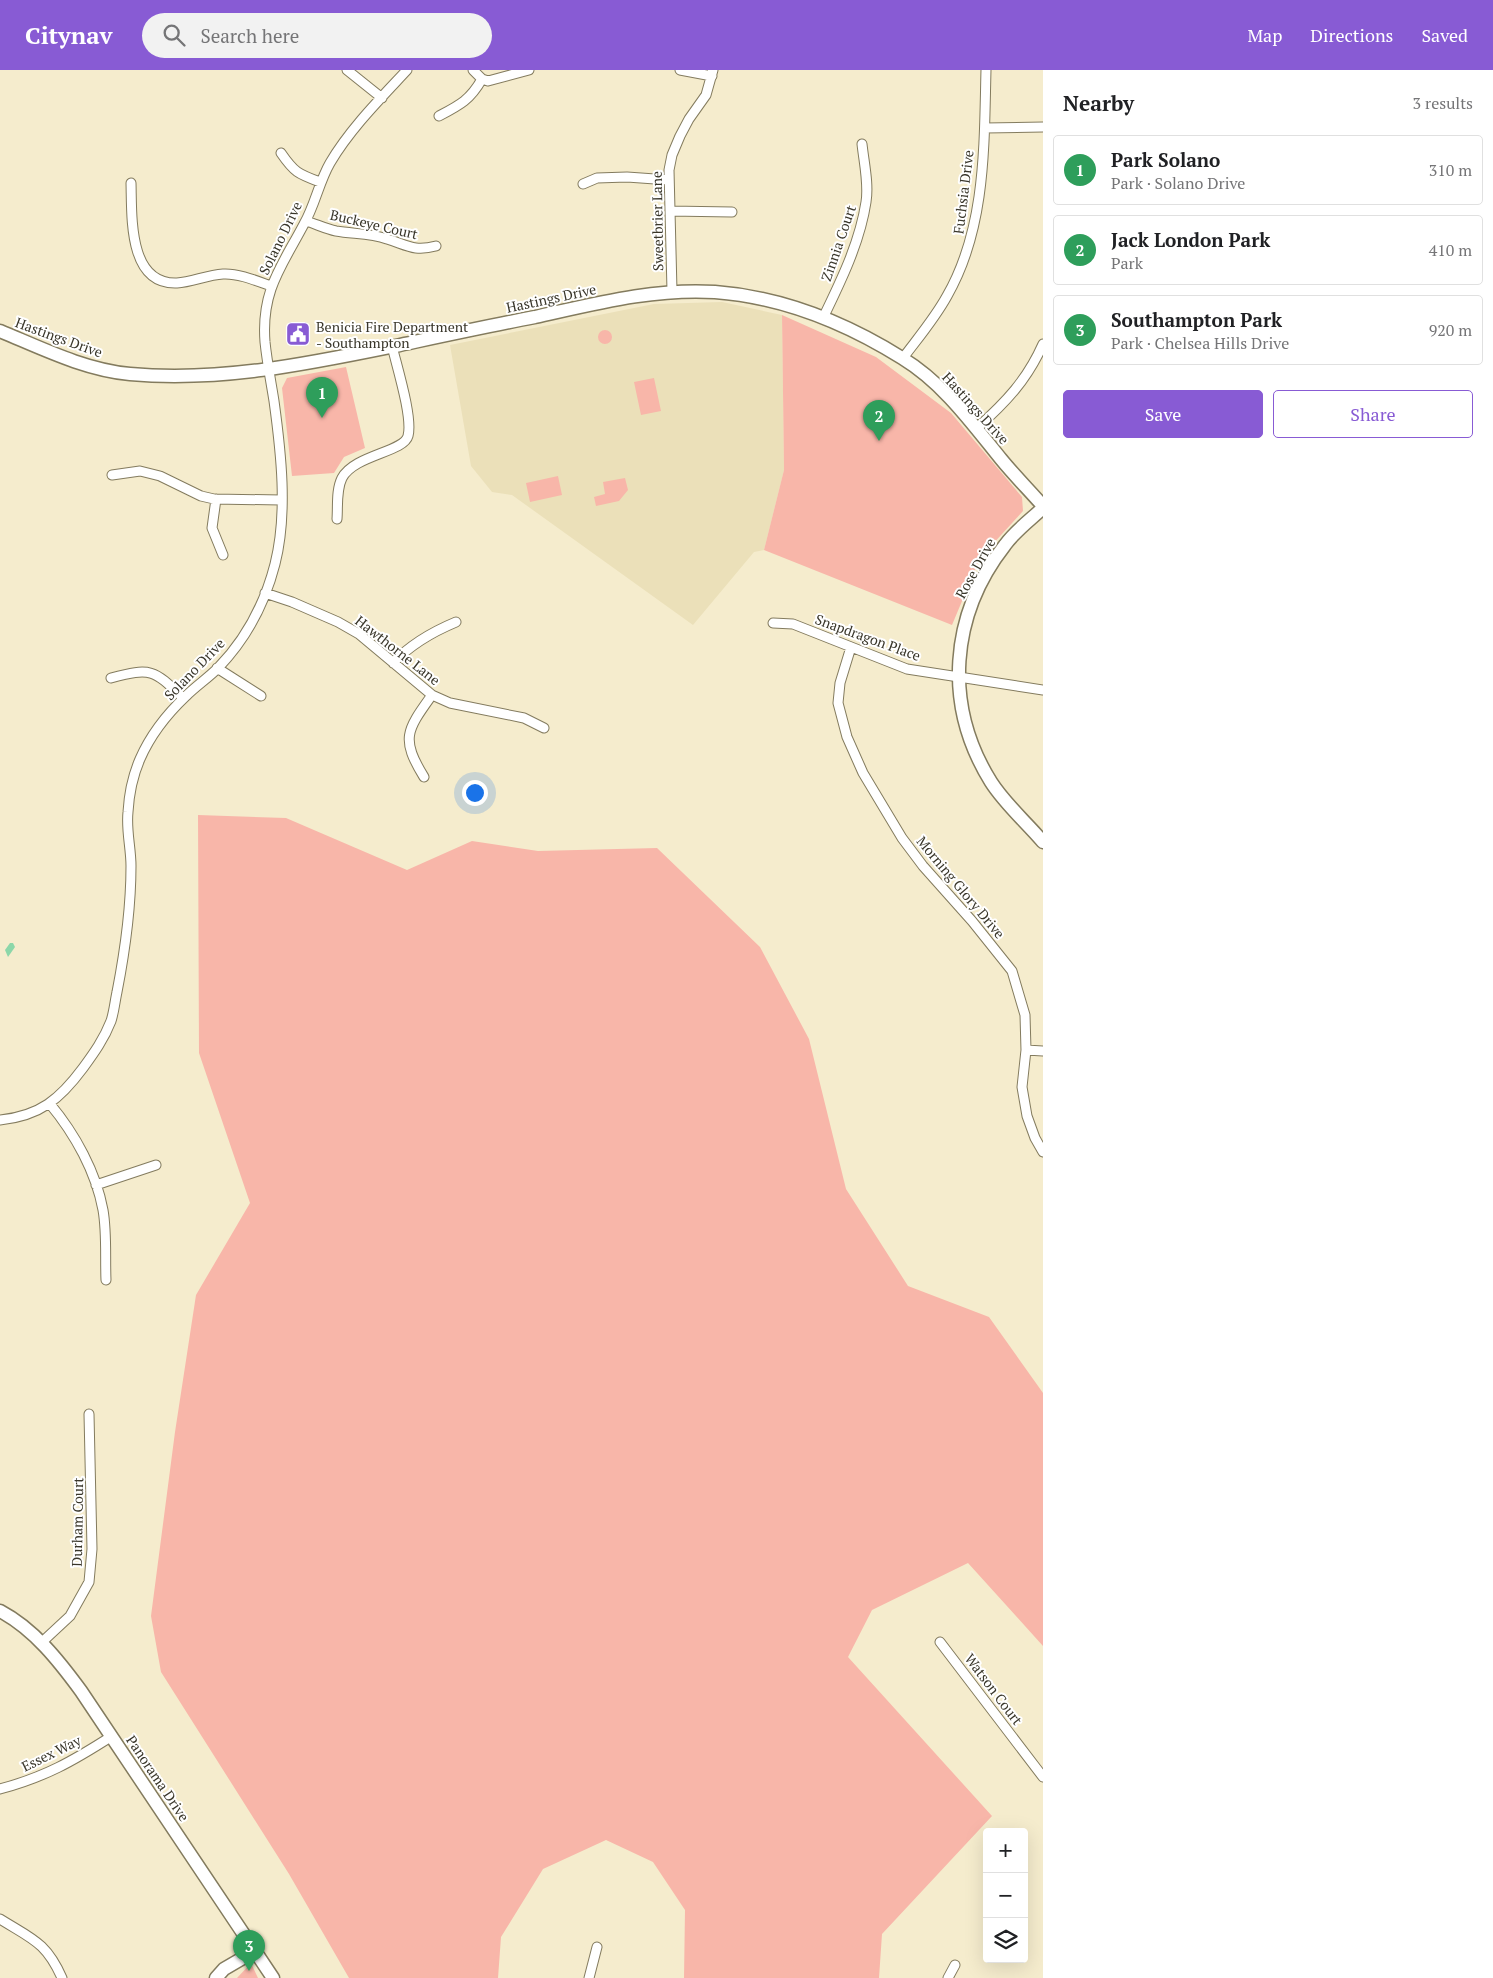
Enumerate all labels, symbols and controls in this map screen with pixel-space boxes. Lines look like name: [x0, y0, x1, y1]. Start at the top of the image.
search box: [142, 13, 492, 58]
text: Citynav: [25, 19, 112, 51]
icon: search: [160, 21, 188, 49]
text: Search here: [200, 23, 299, 48]
text: Map: [1247, 23, 1282, 47]
text: Directions: [1310, 23, 1393, 47]
text: Saved: [1421, 23, 1468, 47]
text: Nearby: [1063, 89, 1134, 117]
text: 3 results: [1413, 92, 1473, 114]
text: Park Solano: [1111, 147, 1220, 172]
street label: Fuchsia Drive: [948, 149, 978, 235]
text: 1: [1075, 159, 1085, 181]
text: 310 m: [1429, 159, 1472, 181]
street label: Sweetbrier Lane: [647, 171, 667, 271]
text: Park · Solano Drive: [1111, 172, 1245, 194]
street label: Solano Drive: [254, 198, 306, 278]
street label: Zinnia Court: [816, 202, 860, 283]
street label: Buckeye Court: [328, 205, 420, 243]
text: Jack London Park: [1111, 227, 1270, 252]
text: 2: [1075, 239, 1085, 261]
text: 410 m: [1429, 239, 1472, 261]
text: Park: [1111, 252, 1143, 274]
street label: Hastings Drive: [504, 279, 598, 317]
text: Southampton Park: [1111, 307, 1282, 332]
street label: Hastings Drive: [13, 312, 105, 362]
place label: Benicia Fire Department - Southampton: [316, 317, 469, 352]
text: 3: [1075, 319, 1085, 341]
text: 920 m: [1429, 319, 1472, 341]
public building icon: Benicia Fire Department - Southampton: [285, 321, 311, 347]
text: Park · Chelsea Hills Drive: [1111, 332, 1289, 354]
street label: Hastings Drive: [938, 368, 1014, 448]
pin: 1: [306, 377, 338, 418]
button: Save: [1063, 390, 1263, 438]
button: Share: [1273, 390, 1473, 438]
pin: 2: [863, 400, 895, 441]
street label: Rose Drive: [951, 534, 999, 602]
street label: Snapdragon Place: [813, 609, 923, 665]
street label: Hawthorne Lane: [352, 611, 444, 689]
street label: Solano Drive: [160, 634, 228, 704]
your location: [462, 780, 488, 806]
street label: Morning Glory Drive: [913, 832, 1009, 942]
street label: Durham Court: [67, 1476, 87, 1567]
street label: Watson Court: [961, 1649, 1028, 1729]
street label: Essex Way: [18, 1730, 85, 1776]
street label: Panorama Drive: [122, 1731, 194, 1825]
map controls: [983, 1828, 1028, 1963]
button: +: [983, 1828, 1028, 1873]
button: −: [983, 1873, 1028, 1918]
button: layers: [983, 1918, 1028, 1963]
pin: 3: [233, 1930, 265, 1971]

